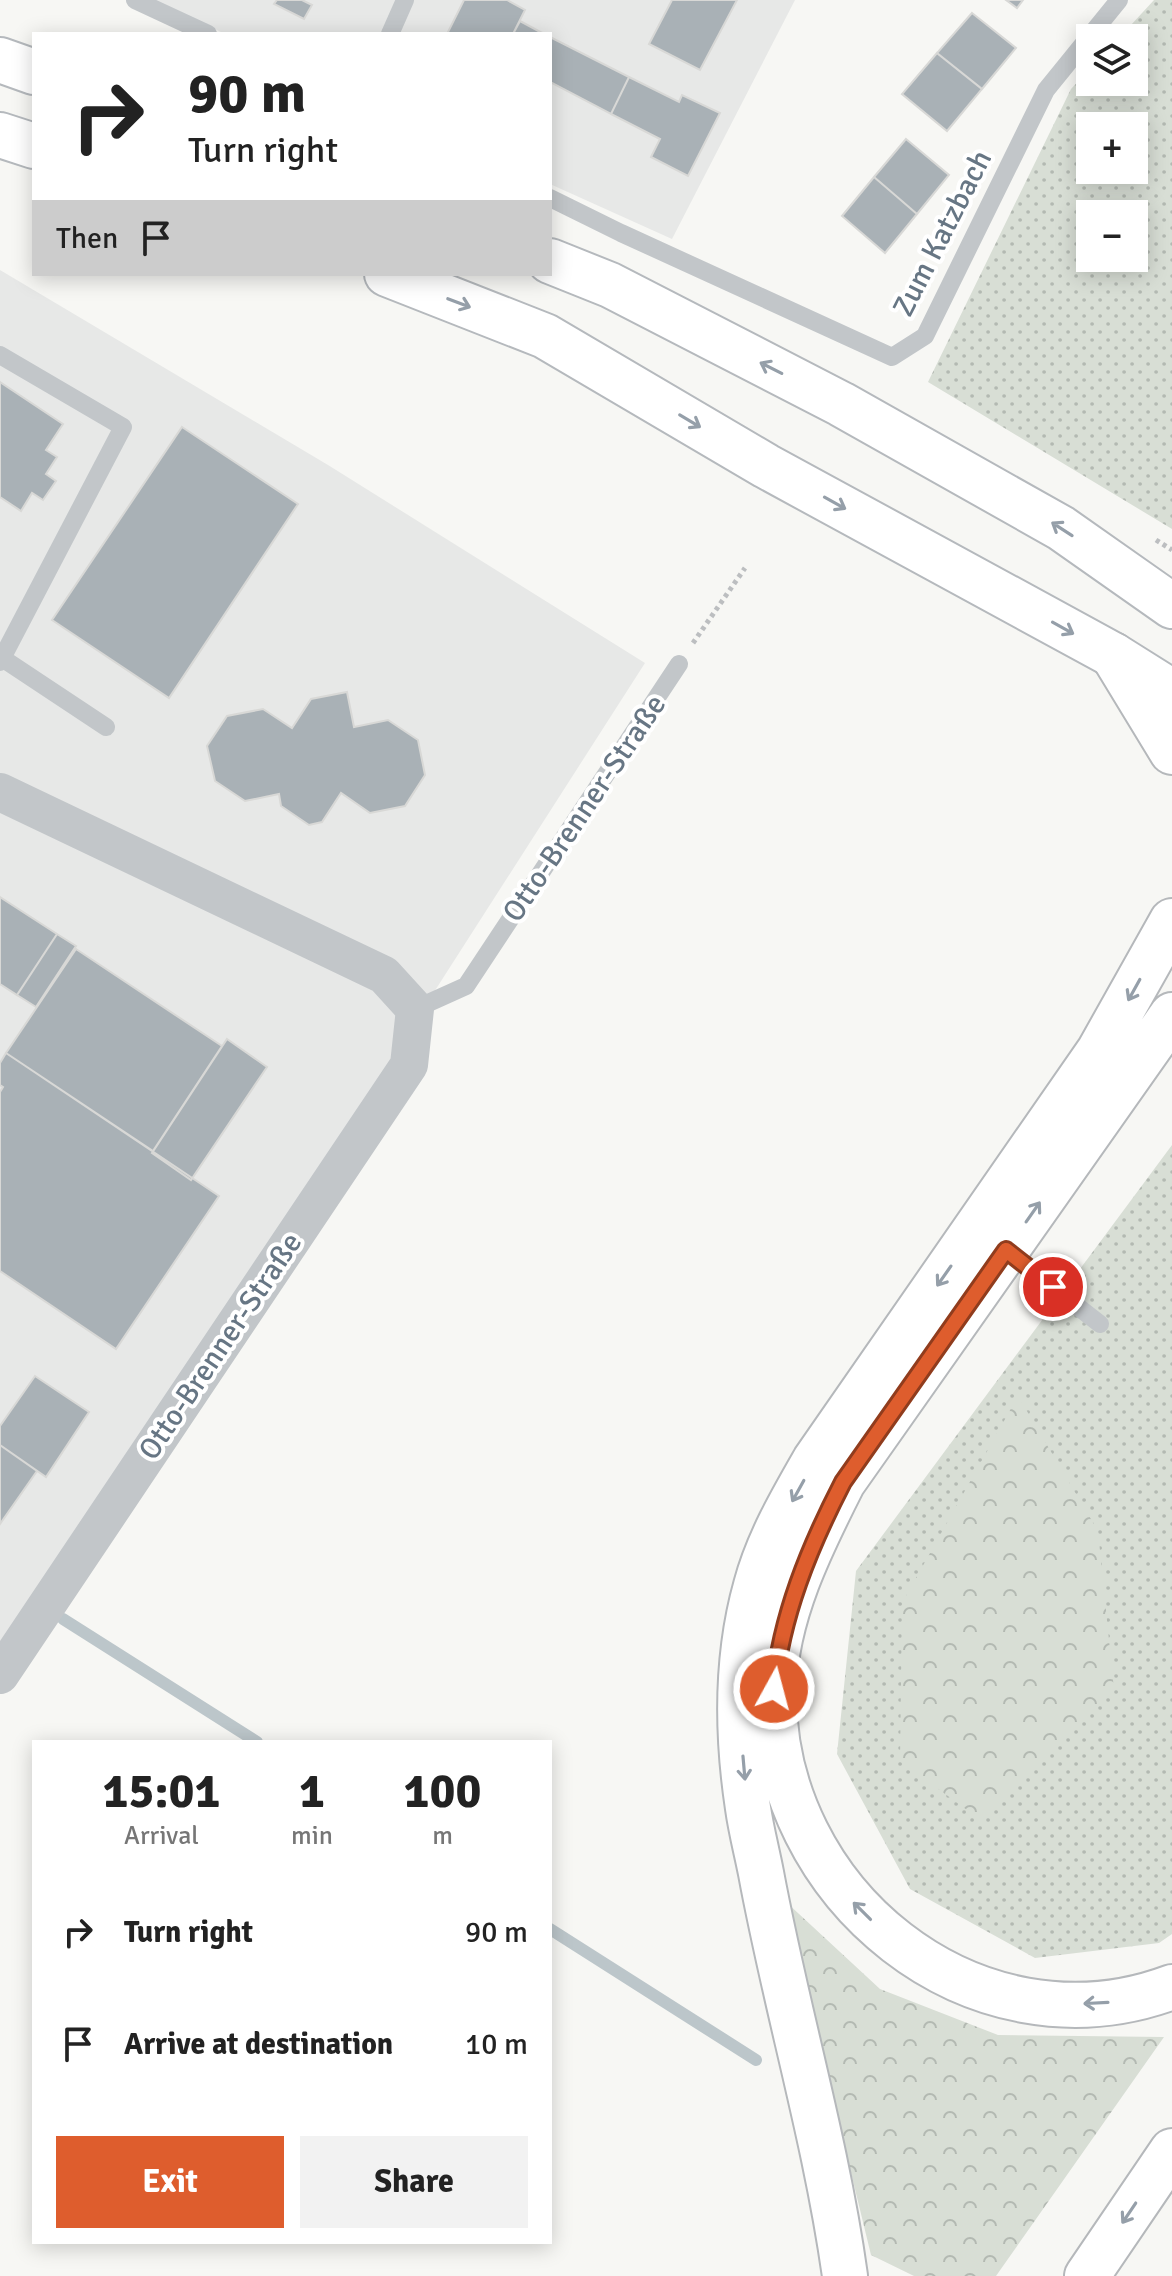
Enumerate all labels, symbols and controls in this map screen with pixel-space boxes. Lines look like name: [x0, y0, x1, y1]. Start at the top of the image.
map controls: [1076, 24, 1148, 272]
button: layers: [1076, 24, 1148, 96]
text: 90 m: [188, 59, 306, 128]
icon: right: [56, 64, 160, 168]
button: +: [1076, 112, 1148, 184]
text: Turn right: [188, 128, 338, 173]
street label: Zum Katzbach: [885, 144, 1000, 322]
button: −: [1076, 200, 1148, 272]
icon: arrive: [134, 216, 178, 260]
text: Then: [56, 220, 118, 257]
one-way arrow: [446, 296, 471, 311]
one-way arrow: [760, 360, 784, 375]
one-way arrow: [678, 413, 701, 429]
one-way arrow: [822, 496, 846, 511]
one-way arrow: [1051, 521, 1074, 537]
one-way arrow: [1050, 620, 1074, 636]
street label: Otto-Brenner-Straße: [495, 688, 674, 929]
one-way arrow: [1126, 978, 1142, 1001]
one-way arrow: [1025, 1202, 1041, 1224]
street label: Otto-Brenner-Straße: [131, 1226, 310, 1467]
pin: [1019, 1253, 1087, 1321]
one-way arrow: [936, 1265, 953, 1286]
icon: arrive: [1031, 1265, 1075, 1309]
one-way arrow: [790, 1479, 806, 1502]
position arrow: [732, 1647, 816, 1731]
one-way arrow: [737, 1754, 752, 1781]
text: 15:01: [103, 1762, 220, 1821]
text: 1: [299, 1762, 325, 1821]
text: 100: [404, 1762, 481, 1821]
text: Arrival: [124, 1820, 199, 1852]
text: min: [291, 1820, 333, 1852]
text: m: [432, 1820, 453, 1852]
one-way arrow: [852, 1902, 872, 1921]
icon: right: [56, 1910, 100, 1954]
text: Turn right: [124, 1914, 253, 1951]
text: 90 m: [465, 1914, 528, 1951]
one-way arrow: [1083, 1996, 1110, 2011]
icon: arrive: [56, 2022, 100, 2066]
text: Arrive at destination: [124, 2026, 393, 2063]
text: 10 m: [465, 2026, 528, 2063]
button: Exit: [56, 2136, 284, 2228]
button: Share: [300, 2136, 528, 2228]
one-way arrow: [1121, 2202, 1138, 2224]

